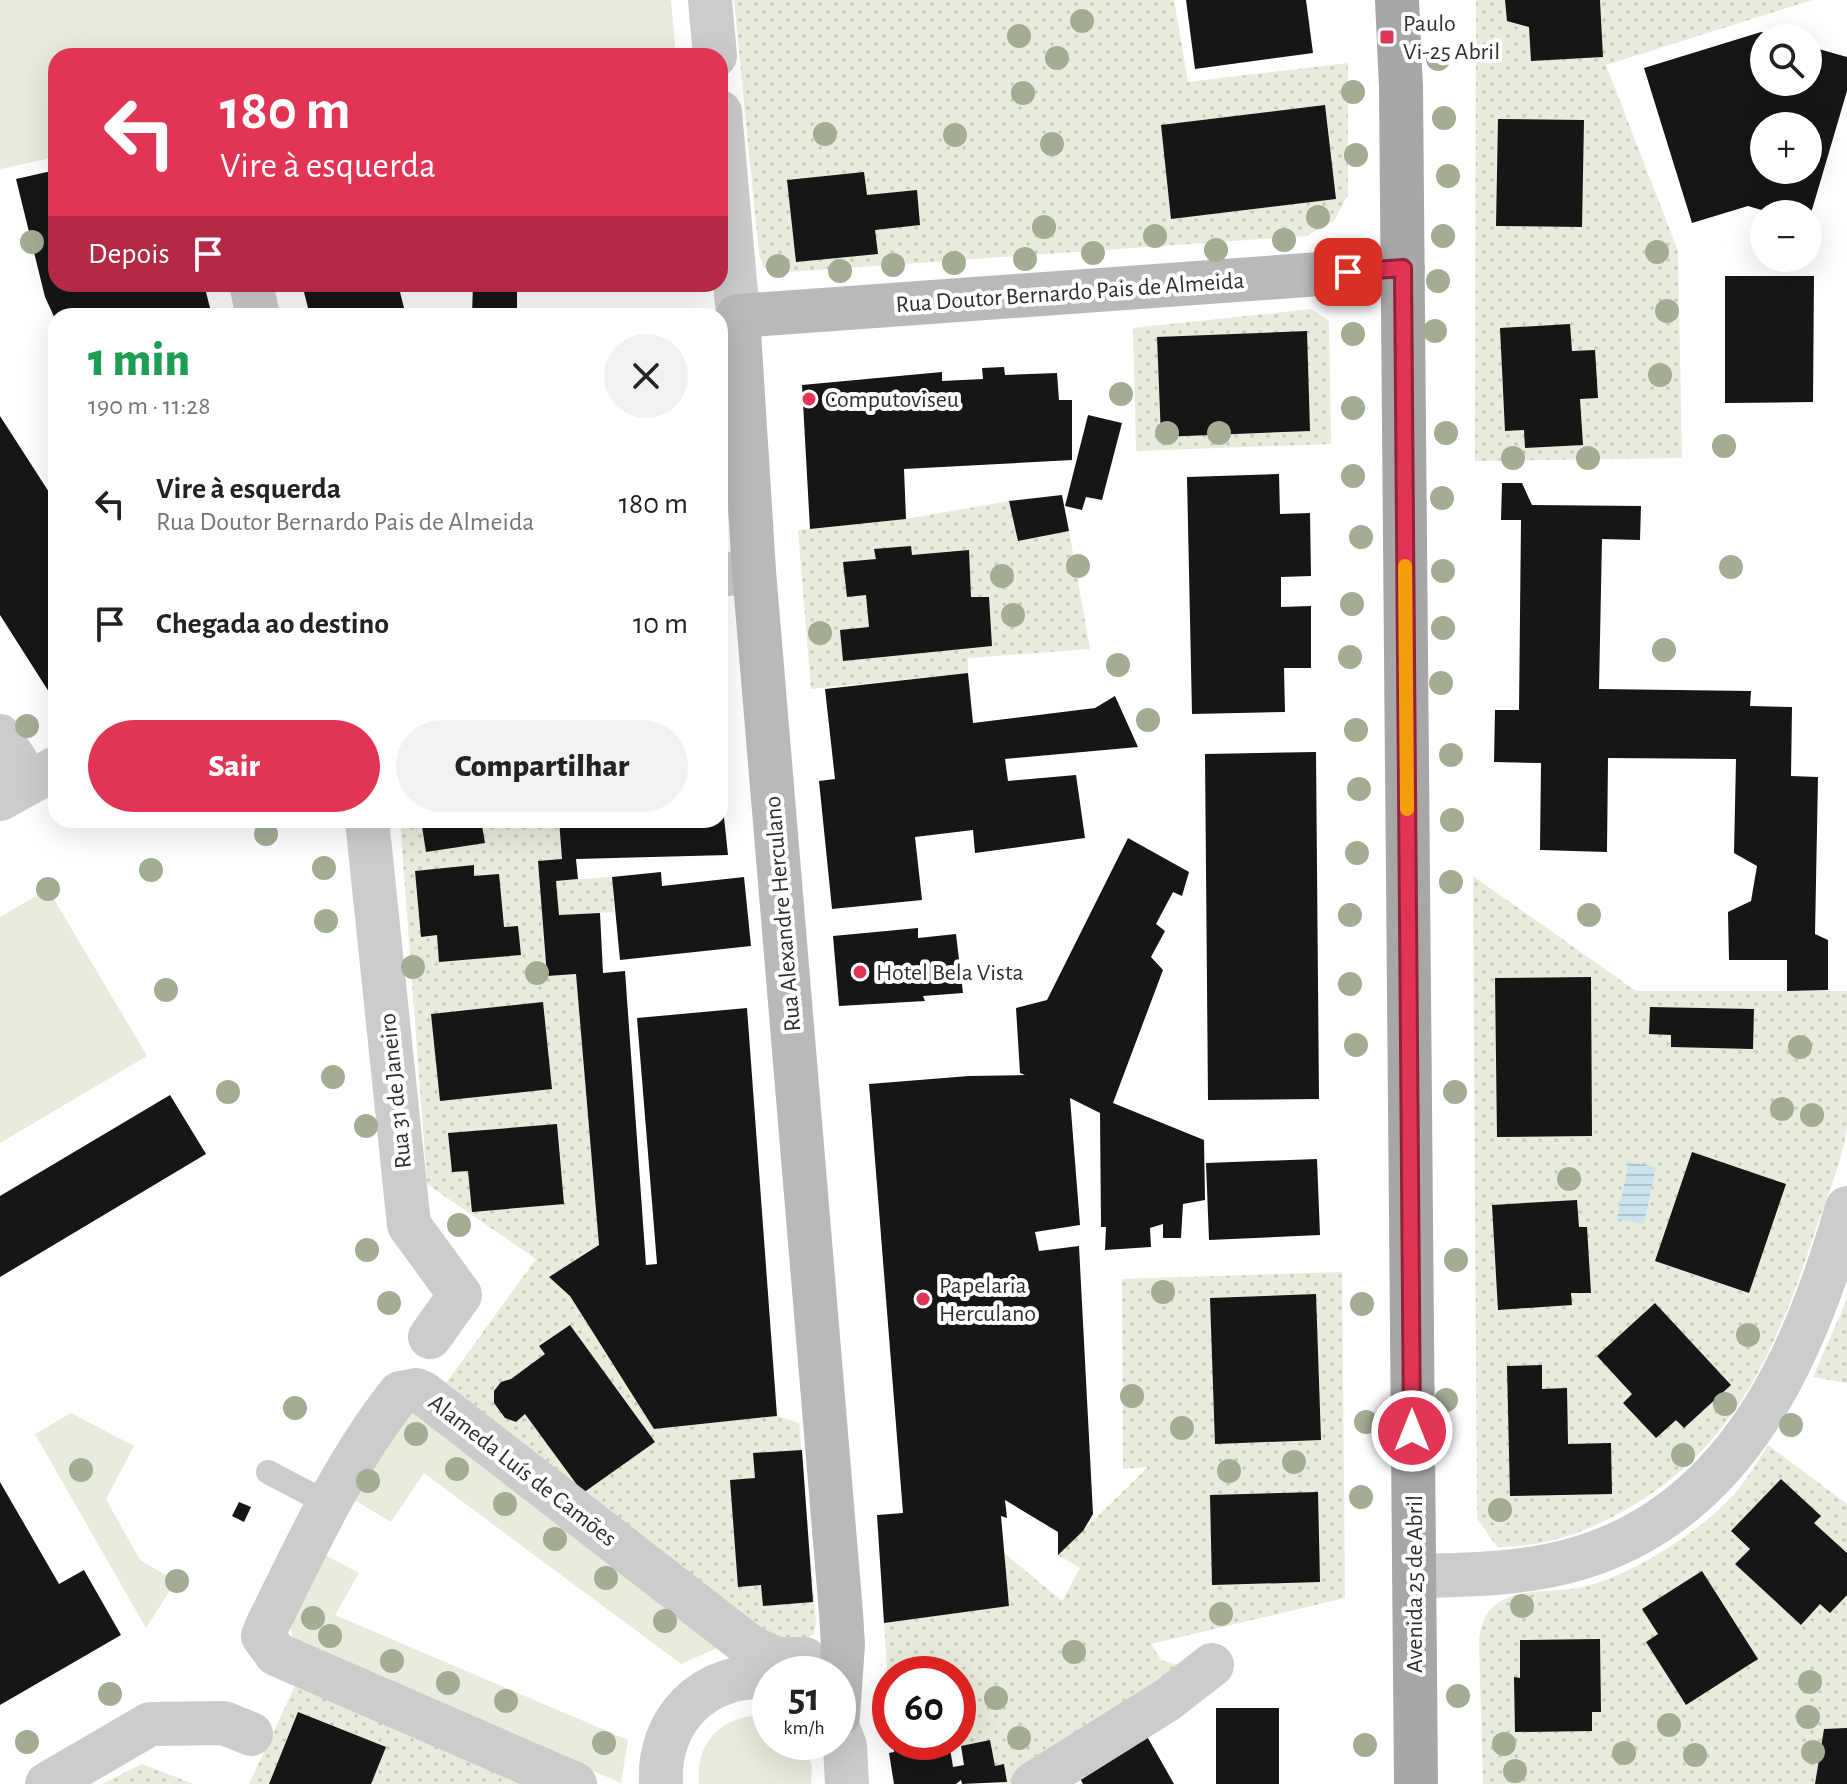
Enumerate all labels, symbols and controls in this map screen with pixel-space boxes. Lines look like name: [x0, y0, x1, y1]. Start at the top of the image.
place label: Paulo Vi-25 Abril: [1403, 12, 1500, 64]
map controls: [1750, 24, 1822, 272]
button: search: [1750, 24, 1822, 96]
marker: Paulo Vi-25 Abril: [1378, 28, 1396, 46]
icon: left: [88, 80, 192, 184]
text: 180 m: [220, 83, 351, 139]
button: +: [1750, 112, 1822, 184]
text: Vire à esquerda: [220, 148, 436, 184]
button: −: [1750, 200, 1822, 272]
icon: arrive: [186, 232, 230, 276]
pin: [1314, 238, 1382, 306]
text: Depois: [88, 239, 170, 269]
icon: arrive: [1326, 250, 1370, 294]
street label: Rua Doutor Bernardo Pais de Almeida: [895, 269, 1245, 317]
button: close: [604, 334, 688, 418]
text: 1 min: [88, 337, 190, 385]
place label: Computoviseu: [825, 388, 959, 412]
marker: Computoviseu: [800, 390, 818, 408]
text: 190 m · 11:28: [88, 393, 211, 419]
text: Vire à esquerda: [156, 474, 341, 504]
icon: left: [88, 482, 132, 526]
text: 180 m: [619, 489, 688, 519]
text: Rua Doutor Bernardo Pais de Almeida: [156, 509, 534, 535]
icon: arrive: [88, 602, 132, 646]
text: Chegada ao destino: [156, 609, 389, 639]
text: 10 m: [633, 609, 688, 639]
button: Sair: [88, 720, 380, 812]
button: Compartilhar: [396, 720, 688, 812]
street label: Rua Alexandre Herculano: [761, 795, 805, 1033]
place label: Hotel Bela Vista: [876, 961, 1024, 985]
marker: Hotel Bela Vista: [851, 963, 869, 981]
street label: Rua 31 de Janeiro: [376, 1012, 416, 1170]
place label: Papelaria Herculano: [939, 1274, 1036, 1326]
marker: Papelaria Herculano: [914, 1290, 932, 1308]
position arrow: [1370, 1389, 1454, 1473]
street label: Alameda Luís de Camões: [424, 1390, 621, 1551]
street label: Avenida 25 de Abril: [1403, 1495, 1427, 1673]
speed limit sign: 60: [872, 1656, 976, 1760]
text: 51: [788, 1678, 820, 1718]
text: km/h: [783, 1718, 825, 1738]

